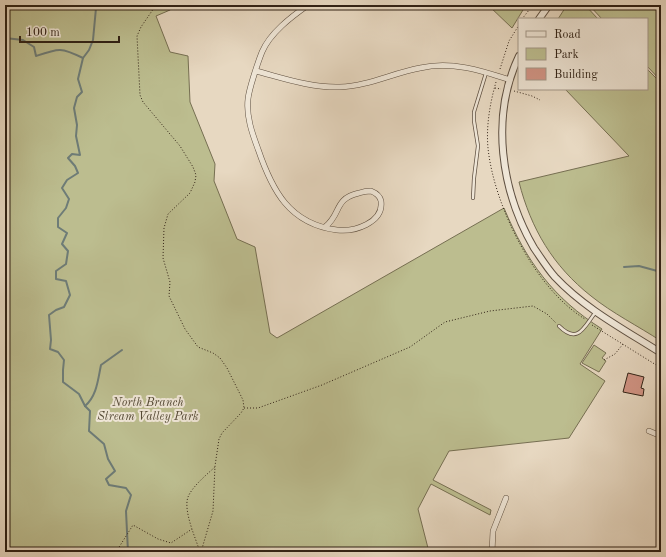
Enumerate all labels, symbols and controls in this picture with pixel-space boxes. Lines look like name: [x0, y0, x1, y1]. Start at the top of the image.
scale bar: [20, 18, 119, 44]
legend: [518, 18, 648, 90]
text: 100 m: [26, 27, 60, 39]
text: Road: [554, 29, 581, 41]
text: Park: [554, 49, 579, 61]
text: Building: [554, 69, 598, 81]
park label: North Branch Stream Valley Park: [97, 397, 199, 423]

